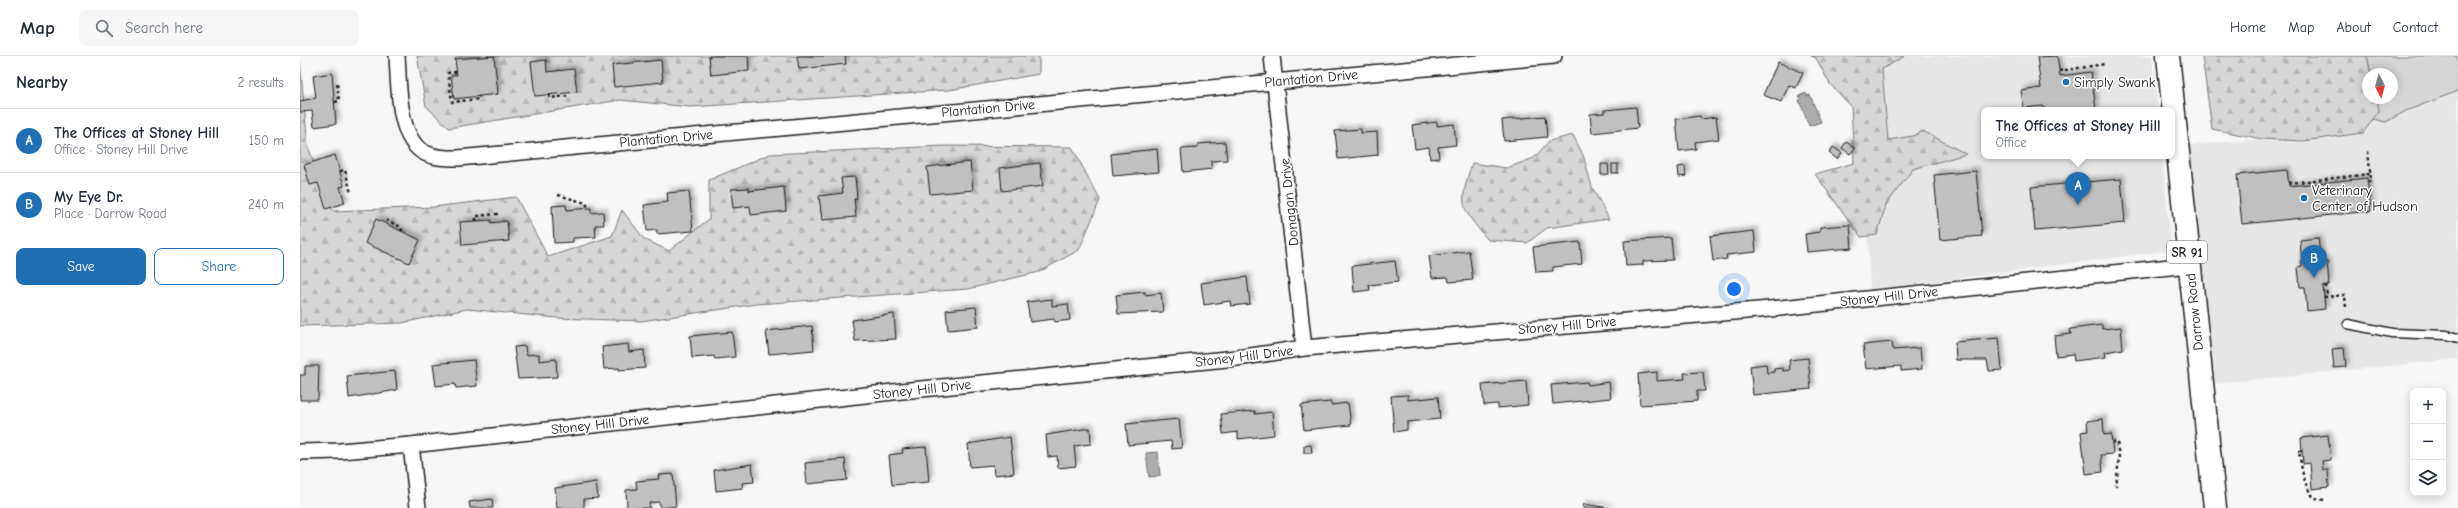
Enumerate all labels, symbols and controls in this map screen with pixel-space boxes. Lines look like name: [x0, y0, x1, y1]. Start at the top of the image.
search box: [79, 10, 359, 46]
text: Map: [20, 17, 55, 39]
icon: search: [93, 17, 115, 39]
text: Search here: [125, 19, 203, 37]
text: Home: [2230, 19, 2266, 36]
text: Map: [2288, 19, 2314, 36]
text: About: [2336, 19, 2371, 36]
text: Contact: [2393, 19, 2438, 36]
street label: Plantation Drive: [1264, 66, 1359, 91]
north arrow: [2362, 68, 2398, 104]
text: Nearby: [16, 73, 67, 92]
place label: Simply Swank: [2074, 74, 2156, 91]
text: 2 results: [237, 75, 284, 90]
marker: Simply Swank: [2061, 77, 2071, 87]
street label: Plantation Drive: [941, 96, 1036, 121]
popup: [1981, 107, 2175, 159]
text: The Offices at Stoney Hill: [1995, 117, 2161, 135]
text: The Offices at Stoney Hill: [54, 124, 219, 142]
street label: Plantation Drive: [619, 126, 714, 151]
text: A: [25, 133, 33, 148]
text: 150 m: [249, 133, 284, 148]
text: Office: [1995, 135, 2027, 150]
text: Office · Stoney Hill Drive: [54, 142, 188, 157]
street label: Donagan Drive: [1276, 157, 1303, 247]
pin: A: [2065, 172, 2091, 205]
place label: Veterinary Center of Hudson: [2312, 182, 2418, 215]
text: My Eye Dr.: [54, 188, 123, 206]
marker: Veterinary Center of Hudson: [2299, 193, 2309, 203]
text: B: [25, 197, 33, 212]
text: 240 m: [248, 197, 284, 212]
text: Place · Darrow Road: [54, 206, 167, 221]
road number: SR 91: [2167, 241, 2207, 263]
pin: B: [2301, 245, 2327, 278]
button: Save: [16, 248, 146, 285]
button: Share: [154, 248, 284, 285]
street label: Darrow Road: [2182, 273, 2207, 351]
your location: [1724, 279, 1744, 299]
street label: Stoney Hill Drive: [1839, 283, 1939, 310]
street label: Stoney Hill Drive: [1517, 313, 1617, 338]
street label: Stoney Hill Drive: [1194, 342, 1294, 371]
street label: Stoney Hill Drive: [872, 376, 972, 403]
map controls: [2410, 388, 2446, 496]
button: +: [2410, 388, 2446, 424]
street label: Stoney Hill Drive: [550, 411, 650, 438]
button: −: [2410, 424, 2446, 460]
button: layers: [2410, 460, 2446, 496]

